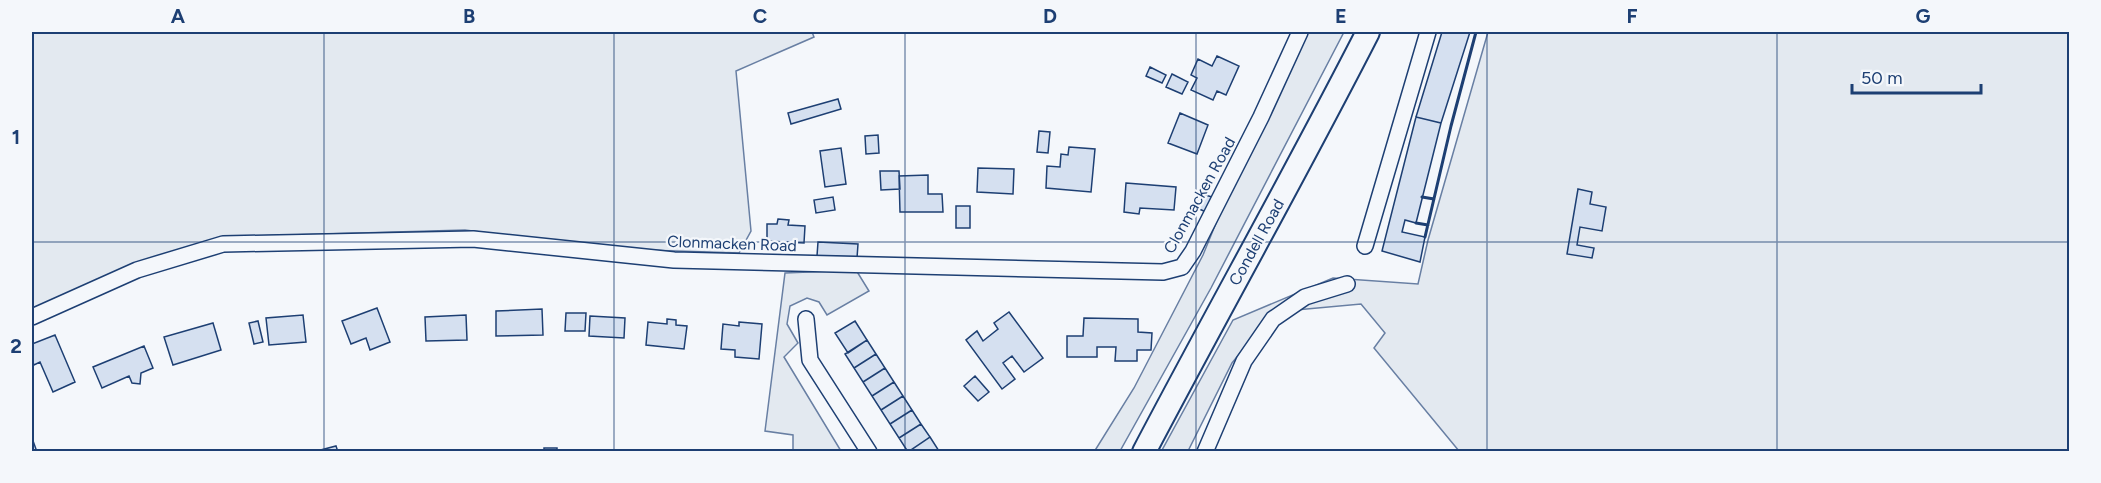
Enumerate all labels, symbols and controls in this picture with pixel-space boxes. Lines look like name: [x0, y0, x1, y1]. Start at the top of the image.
text: A: [171, 4, 186, 28]
text: B: [463, 4, 475, 28]
text: C: [753, 4, 767, 28]
text: D: [1043, 4, 1057, 28]
text: E: [1335, 4, 1347, 28]
text: F: [1626, 4, 1638, 28]
text: G: [1916, 4, 1931, 28]
scale bar: [1852, 57, 1981, 95]
text: 50 m: [1861, 67, 1903, 89]
text: 1: [12, 125, 20, 149]
street label: Clonmacken Road: [1160, 134, 1239, 257]
street label: Condell Road: [1225, 196, 1288, 289]
street label: Clonmacken Road: [667, 232, 797, 255]
text: 2: [10, 334, 22, 358]

